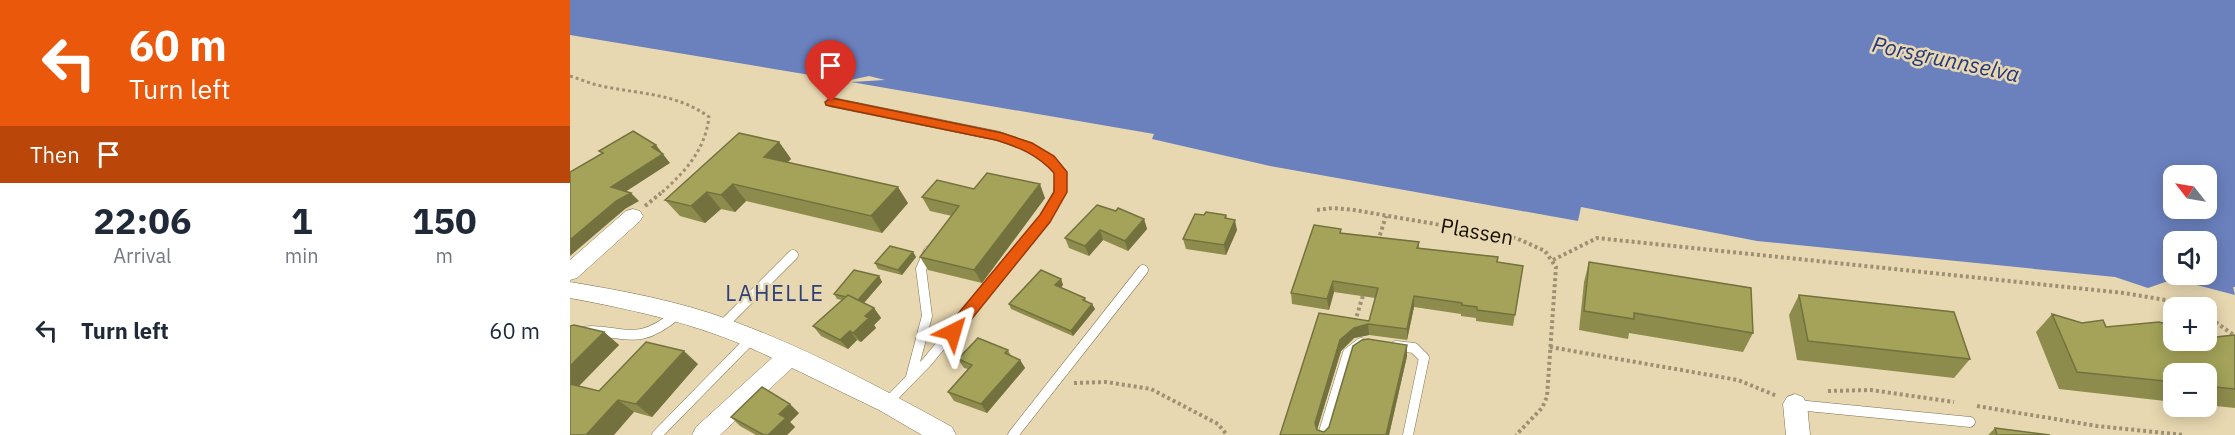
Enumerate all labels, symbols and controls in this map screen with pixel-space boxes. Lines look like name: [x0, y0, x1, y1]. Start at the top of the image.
text: 60 m: [129, 18, 227, 73]
icon: left: [30, 24, 108, 102]
water label: Porsgrunnselva: [1870, 29, 2022, 88]
pin: [805, 40, 856, 102]
icon: arrive: [814, 49, 847, 82]
text: Turn left: [129, 71, 230, 106]
icon: arrive: [92, 138, 125, 171]
text: Then: [30, 140, 80, 169]
north arrow: [2163, 165, 2217, 219]
map controls: [2163, 165, 2217, 417]
text: 22:06: [93, 197, 192, 244]
text: 1: [291, 197, 313, 244]
text: 150: [412, 197, 477, 244]
street label: Plassen: [1439, 211, 1516, 251]
button: sound: [2163, 231, 2217, 285]
text: Arrival: [113, 242, 172, 269]
text: min: [285, 242, 319, 269]
text: m: [436, 242, 453, 269]
district label: LAHELLE: [725, 278, 825, 307]
button: +: [2163, 297, 2217, 351]
position arrow: [921, 300, 985, 364]
icon: left: [30, 314, 63, 347]
text: Turn left: [81, 316, 169, 345]
text: 60 m: [489, 316, 540, 345]
button: −: [2163, 363, 2217, 417]

